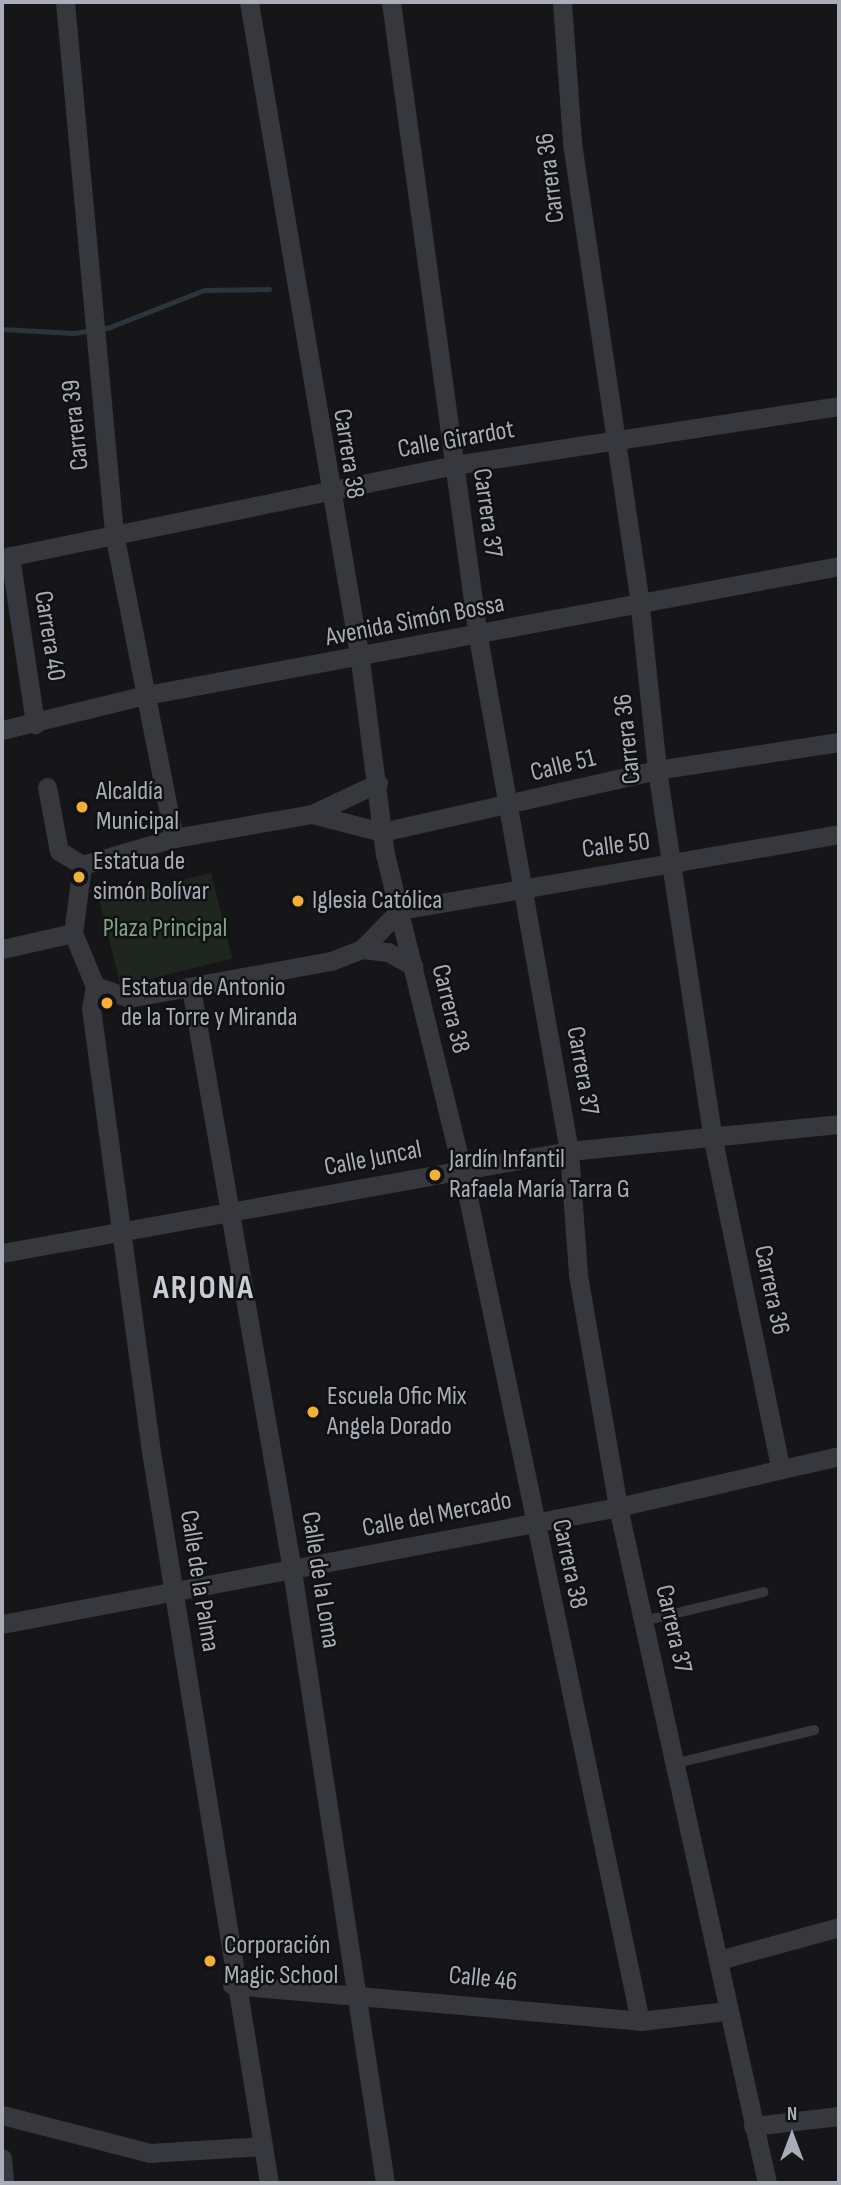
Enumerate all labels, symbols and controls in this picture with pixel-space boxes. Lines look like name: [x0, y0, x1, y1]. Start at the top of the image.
street label: Carrera 36: [530, 131, 572, 225]
street label: Carrera 39: [56, 378, 96, 472]
street label: Carrera 38: [326, 407, 370, 501]
street label: Calle Girardot: [395, 414, 517, 466]
street label: Carrera 37: [465, 466, 509, 560]
street label: Avenida Simón Bossa: [323, 588, 507, 654]
street label: Carrera 40: [26, 589, 72, 683]
street label: Carrera 36: [608, 692, 648, 786]
street label: Calle 51: [527, 743, 599, 789]
place label: Alcaldía Municipal: [96, 776, 179, 838]
marker: Alcaldía Municipal: [74, 799, 90, 815]
street label: Calle 50: [580, 826, 652, 866]
place label: Estatua de simón Bolívar: [93, 846, 209, 908]
marker: Estatua de simón Bolívar: [71, 869, 87, 885]
place label: Iglesia Católica: [312, 885, 442, 917]
marker: Iglesia Católica: [290, 893, 306, 909]
park label: Plaza Principal: [103, 913, 227, 945]
street label: Carrera 38: [424, 961, 476, 1057]
place label: Estatua de Antonio de la Torre y Miranda: [121, 972, 298, 1034]
marker: Estatua de Antonio de la Torre y Miranda: [99, 995, 115, 1011]
street label: Carrera 37: [559, 1024, 605, 1118]
street label: Calle Juncal: [322, 1134, 424, 1184]
place label: Jardín Infantil Rafaela María Tarra G: [449, 1144, 630, 1206]
marker: Jardín Infantil Rafaela María Tarra G: [427, 1167, 443, 1183]
street label: Carrera 36: [746, 1242, 796, 1338]
district label: ARJONA: [154, 1269, 254, 1309]
place label: Escuela Ofic Mix Angela Dorado: [327, 1381, 466, 1442]
marker: Escuela Ofic Mix Angela Dorado: [305, 1404, 321, 1420]
street label: Calle del Mercado: [360, 1485, 514, 1545]
street label: Calle de la Palma: [172, 1508, 226, 1654]
street label: Calle de la Loma: [294, 1510, 346, 1650]
street label: Carrera 38: [544, 1516, 594, 1612]
street label: Carrera 37: [648, 1582, 698, 1676]
place label: Corporación Magic School: [224, 1930, 338, 1992]
marker: Corporación Magic School: [202, 1953, 218, 1969]
street label: Calle 46: [447, 1960, 519, 1998]
north arrow: [757, 2101, 827, 2171]
text: N: [787, 2103, 797, 2126]

